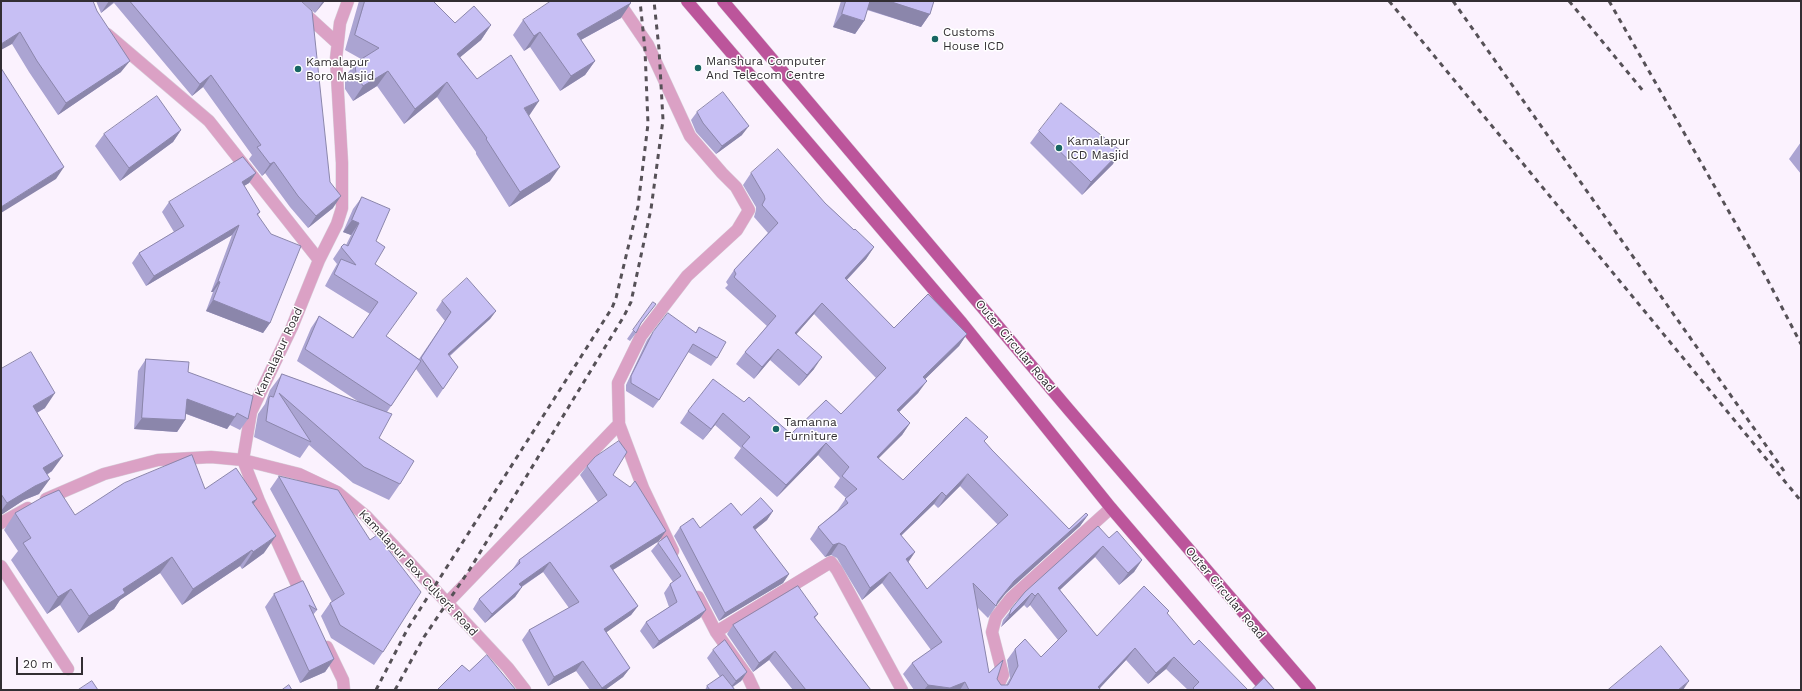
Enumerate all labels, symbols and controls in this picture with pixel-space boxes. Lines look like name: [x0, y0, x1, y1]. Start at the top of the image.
place label: Customs House ICD: [943, 25, 1004, 53]
marker: Customs House ICD: [930, 34, 940, 44]
place label: Manshura Computer And Telecom Centre: [706, 54, 826, 82]
place label: Kamalapur Boro Masjid: [306, 55, 374, 83]
marker: Manshura Computer And Telecom Centre: [693, 63, 703, 73]
marker: Kamalapur Boro Masjid: [293, 64, 303, 74]
place label: Kamalapur ICD Masjid: [1067, 134, 1130, 162]
marker: Kamalapur ICD Masjid: [1054, 143, 1064, 153]
street label: Outer Circular Road: [972, 297, 1058, 395]
street label: Kamalapur Road: [252, 305, 306, 399]
place label: Tamanna Furniture: [784, 415, 838, 443]
marker: Tamanna Furniture: [771, 424, 781, 434]
street label: Kamalapur Box Culvert Road: [356, 507, 480, 639]
street label: Outer Circular Road: [1182, 544, 1268, 642]
scale bar: [18, 649, 85, 675]
text: 20 m: [23, 657, 53, 671]

